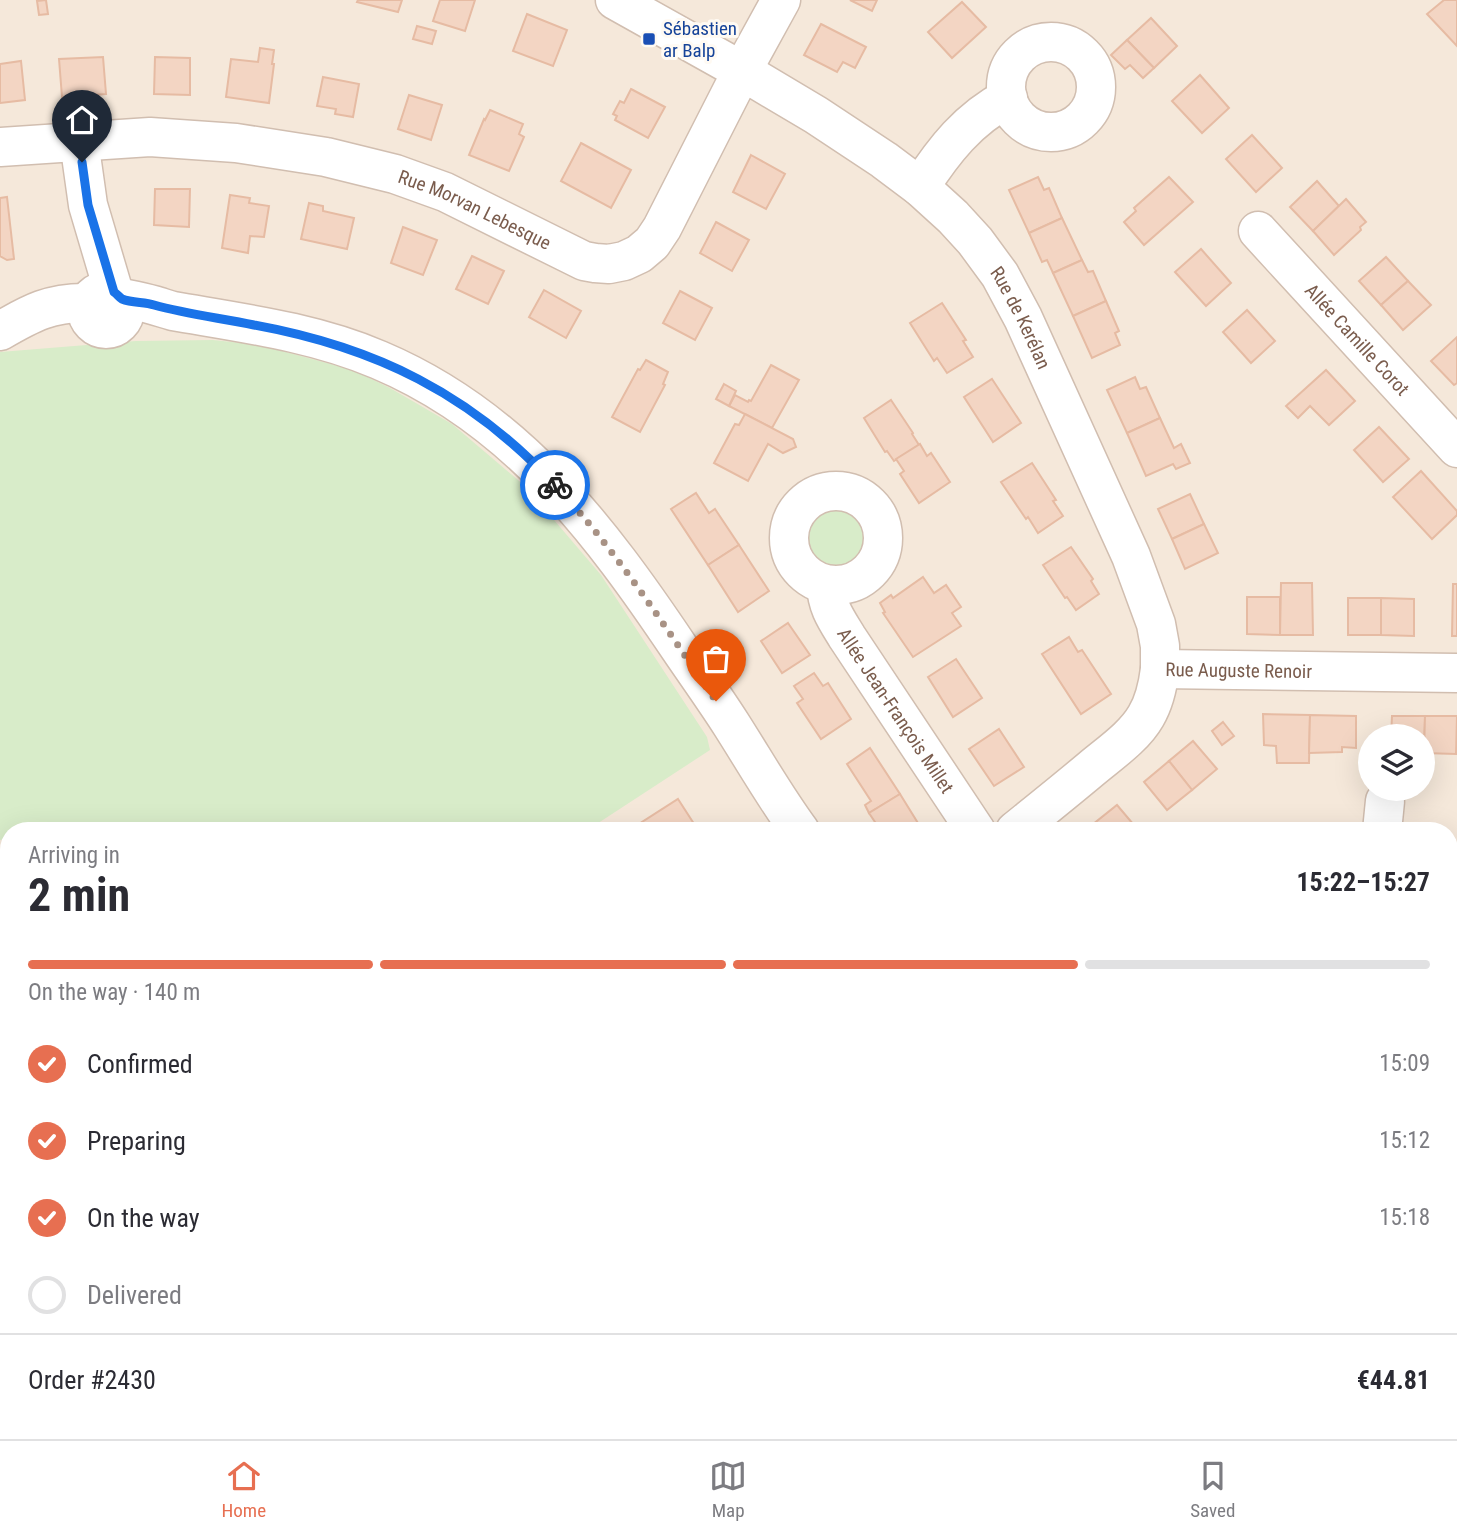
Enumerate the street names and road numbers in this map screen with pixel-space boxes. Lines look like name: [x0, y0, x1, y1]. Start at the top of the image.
street label: Rue Morvan Lebesque: [395, 165, 555, 255]
street label: Rue de Kerélan: [985, 262, 1056, 373]
street label: Allée Camille Corot: [1300, 279, 1414, 400]
street label: Allée Jean-François Millet: [832, 624, 959, 798]
street label: Rue Auguste Renoir: [1165, 658, 1312, 683]

